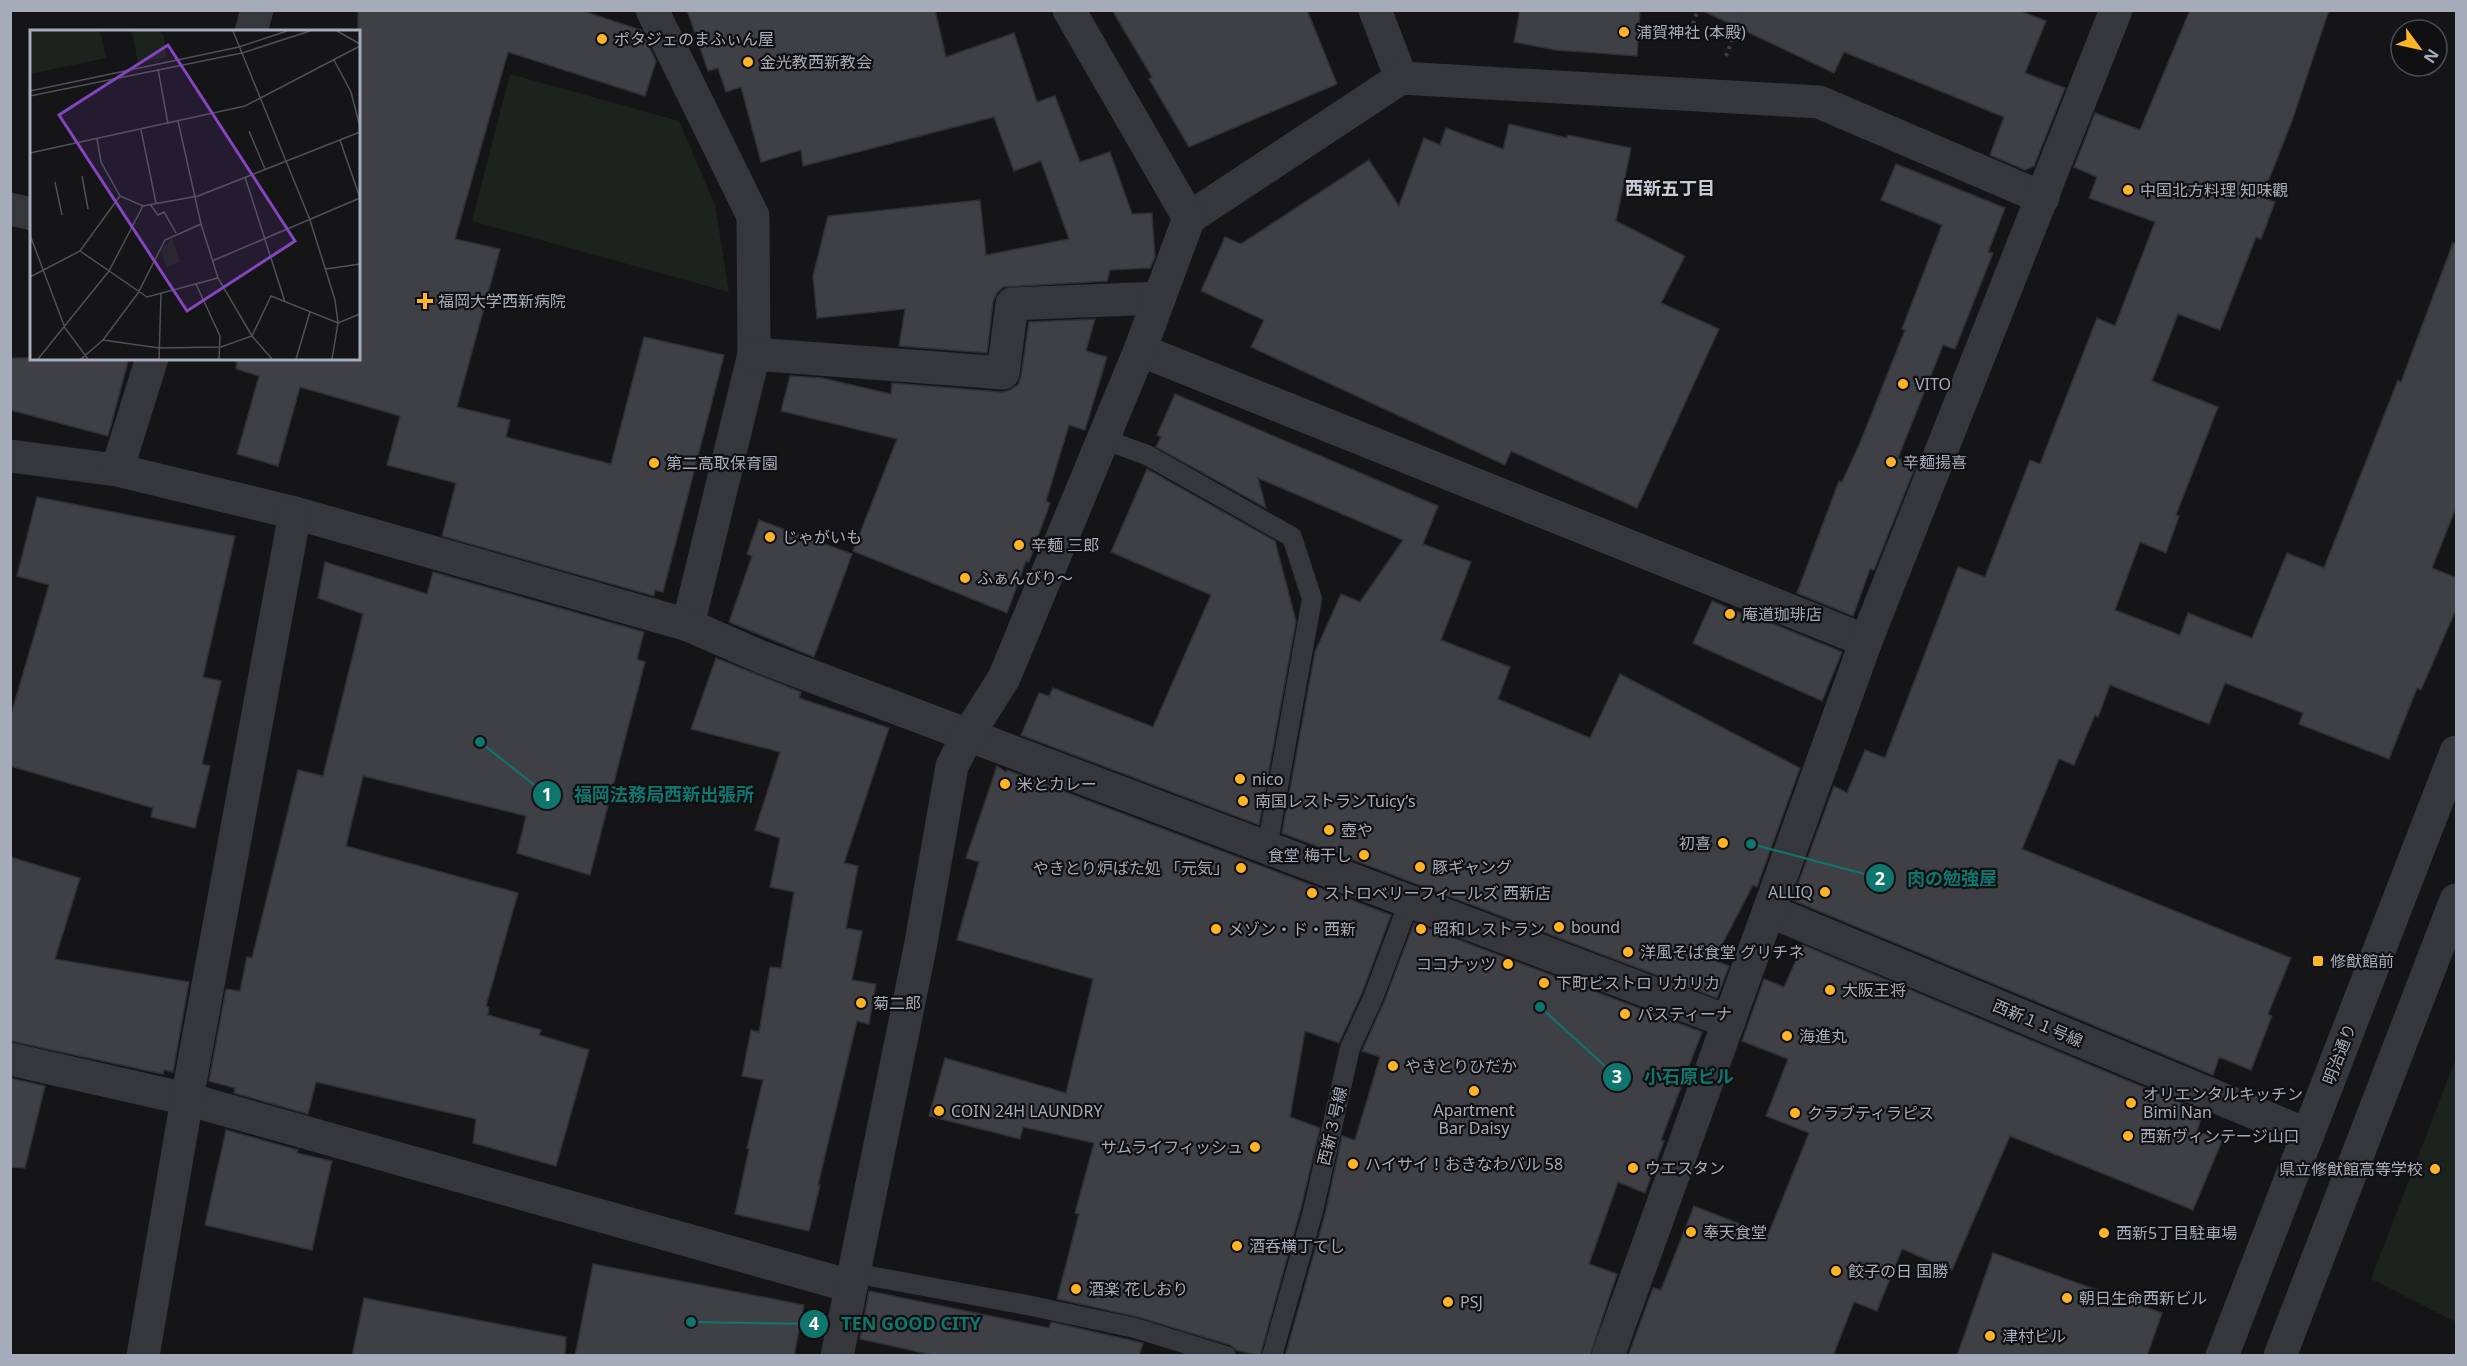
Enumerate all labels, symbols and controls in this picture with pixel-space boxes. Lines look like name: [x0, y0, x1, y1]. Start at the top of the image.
north arrow: [2389, 18, 2449, 78]
place label: 浦賀神社 (本殿): [1636, 21, 1746, 43]
marker: 浦賀神社 (本殿): [1617, 25, 1631, 39]
place label: ポタジェのまふぃん屋: [614, 28, 774, 50]
inset map: [30, 30, 360, 360]
marker: ポタジェのまふぃん屋: [595, 32, 609, 46]
text: N: [2419, 45, 2444, 68]
place label: 金光教西新教会: [760, 51, 872, 73]
marker: 金光教西新教会: [741, 55, 755, 69]
district label: 西新五丁目: [1625, 176, 1715, 200]
place label: 中国北方料理 知味觀: [2140, 179, 2288, 201]
marker: 中国北方料理 知味觀: [2121, 183, 2135, 197]
place label: 福岡大学西新病院: [438, 290, 566, 312]
marker: 福岡大学西新病院: [416, 292, 434, 310]
place label: VITO: [1915, 373, 1951, 395]
marker: VITO: [1896, 377, 1910, 391]
place label: 辛麺揚喜: [1903, 451, 1967, 473]
place label: 第二高取保育園: [666, 452, 778, 474]
marker: 辛麺揚喜: [1884, 455, 1898, 469]
marker: 第二高取保育園: [647, 456, 661, 470]
place label: じゃがいも: [782, 526, 862, 548]
marker: じゃがいも: [763, 530, 777, 544]
place label: 辛麺 三郎: [1031, 534, 1099, 556]
marker: 辛麺 三郎: [1012, 538, 1026, 552]
place label: ふぁんびり〜: [977, 567, 1073, 589]
marker: ふぁんびり〜: [958, 571, 972, 585]
place label: 庵道珈琲店: [1742, 603, 1822, 625]
marker: 庵道珈琲店: [1723, 607, 1737, 621]
place label: nico: [1252, 768, 1283, 790]
marker: nico: [1233, 772, 1247, 786]
place label: 米とカレー: [1017, 773, 1097, 795]
callout: 福岡法務局西新出張所: [532, 777, 766, 813]
marker: 米とカレー: [998, 777, 1012, 791]
text: 1: [542, 782, 552, 806]
text: 福岡法務局西新出張所: [574, 782, 754, 806]
place label: 南国レストランTuicy’s: [1255, 790, 1416, 812]
marker: 南国レストランTuicy’s: [1236, 794, 1250, 808]
place label: 壺や: [1341, 819, 1373, 841]
marker: 壺や: [1322, 823, 1336, 837]
place label: 初喜: [1679, 832, 1711, 854]
marker: 初喜: [1716, 836, 1730, 850]
place label: 食堂 梅干し: [1268, 844, 1352, 866]
marker: 食堂 梅干し: [1357, 848, 1371, 862]
place label: 豚ギャング: [1432, 856, 1512, 878]
place label: やきとり炉ばた処 「元気」: [1033, 857, 1229, 879]
marker: 豚ギャング: [1413, 860, 1427, 874]
callout: 肉の勉強屋: [1865, 860, 2009, 896]
marker: やきとり炉ばた処 「元気」: [1234, 861, 1248, 875]
text: 2: [1875, 866, 1885, 890]
text: 肉の勉強屋: [1907, 866, 1997, 890]
place label: ALLIQ: [1768, 881, 1813, 903]
place label: ストロベリーフィールズ 西新店: [1324, 882, 1551, 904]
marker: ALLIQ: [1818, 885, 1832, 899]
marker: ストロベリーフィールズ 西新店: [1305, 886, 1319, 900]
place label: bound: [1571, 916, 1620, 938]
place label: メゾン・ド・西新: [1228, 918, 1356, 940]
place label: 昭和レストラン: [1433, 918, 1545, 940]
marker: bound: [1552, 920, 1566, 934]
marker: メゾン・ド・西新: [1209, 922, 1223, 936]
marker: 昭和レストラン: [1414, 922, 1428, 936]
place label: 洋風そば食堂 グリチネ: [1640, 941, 1804, 963]
marker: 洋風そば食堂 グリチネ: [1621, 945, 1635, 959]
place label: 修猷館前: [2330, 950, 2394, 972]
place label: ココナッツ: [1416, 953, 1496, 975]
marker: 修猷館前: [2311, 954, 2325, 968]
marker: ココナッツ: [1501, 957, 1515, 971]
place label: 下町ビストロ リカリカ: [1556, 972, 1720, 994]
marker: 下町ビストロ リカリカ: [1537, 976, 1551, 990]
place label: 大阪王将: [1842, 979, 1906, 1001]
marker: 大阪王将: [1823, 983, 1837, 997]
place label: 菊二郎: [873, 992, 921, 1014]
street label: 西新１１号線: [1990, 994, 2086, 1052]
marker: 菊二郎: [854, 996, 868, 1010]
place label: パスティーナ: [1637, 1003, 1732, 1025]
marker: パスティーナ: [1618, 1007, 1632, 1021]
street label: 明治通り: [2317, 1020, 2361, 1088]
place label: 海進丸: [1799, 1025, 1847, 1047]
marker: 海進丸: [1780, 1029, 1794, 1043]
place label: やきとりひだか: [1405, 1055, 1517, 1077]
marker: やきとりひだか: [1386, 1059, 1400, 1073]
callout: 小石原ビル: [1602, 1059, 1746, 1095]
text: 3: [1612, 1064, 1622, 1088]
text: 小石原ビル: [1644, 1064, 1734, 1088]
place label: オリエンタルキッチン Bimi Nan: [2143, 1083, 2303, 1123]
marker: Apartment Bar Daisy: [1467, 1084, 1481, 1098]
street label: 西新３号線: [1312, 1085, 1352, 1167]
marker: オリエンタルキッチン Bimi Nan: [2124, 1096, 2138, 1110]
place label: Apartment Bar Daisy: [1433, 1099, 1515, 1139]
place label: COIN 24H LAUNDRY: [951, 1100, 1103, 1122]
place label: クラブティラピス: [1807, 1102, 1934, 1124]
marker: COIN 24H LAUNDRY: [932, 1104, 946, 1118]
marker: クラブティラピス: [1788, 1106, 1802, 1120]
place label: 西新ヴィンテージ山口: [2140, 1125, 2300, 1147]
marker: 西新ヴィンテージ山口: [2121, 1129, 2135, 1143]
place label: サムライフィッシュ: [1100, 1136, 1243, 1158]
marker: サムライフィッシュ: [1248, 1140, 1262, 1154]
place label: ハイサイ！おきなわバル 58: [1365, 1153, 1563, 1175]
marker: ハイサイ！おきなわバル 58: [1346, 1157, 1360, 1171]
place label: ウエスタン: [1645, 1157, 1725, 1179]
place label: 県立修猷館高等学校: [2279, 1158, 2423, 1180]
marker: ウエスタン: [1626, 1161, 1640, 1175]
marker: 県立修猷館高等学校: [2428, 1162, 2442, 1176]
place label: 奉天食堂: [1703, 1221, 1767, 1243]
place label: 西新5丁目駐車場: [2116, 1222, 2237, 1244]
marker: 奉天食堂: [1684, 1225, 1698, 1239]
marker: 西新5丁目駐車場: [2097, 1226, 2111, 1240]
place label: 酒呑横丁てし: [1249, 1235, 1345, 1257]
marker: 酒呑横丁てし: [1230, 1239, 1244, 1253]
place label: 餃子の日 国勝: [1848, 1260, 1948, 1282]
marker: 餃子の日 国勝: [1829, 1264, 1843, 1278]
place label: 酒楽 花しおり: [1088, 1278, 1188, 1300]
marker: 酒楽 花しおり: [1069, 1282, 1083, 1296]
place label: 朝日生命西新ビル: [2079, 1287, 2207, 1309]
place label: PSJ: [1460, 1291, 1483, 1313]
marker: 朝日生命西新ビル: [2060, 1291, 2074, 1305]
marker: PSJ: [1441, 1295, 1455, 1309]
callout: TEN GOOD CITY: [799, 1306, 993, 1342]
text: 4: [809, 1311, 819, 1335]
text: TEN GOOD CITY: [841, 1311, 981, 1335]
place label: 津村ビル: [2002, 1325, 2066, 1347]
marker: 津村ビル: [1983, 1329, 1997, 1343]

